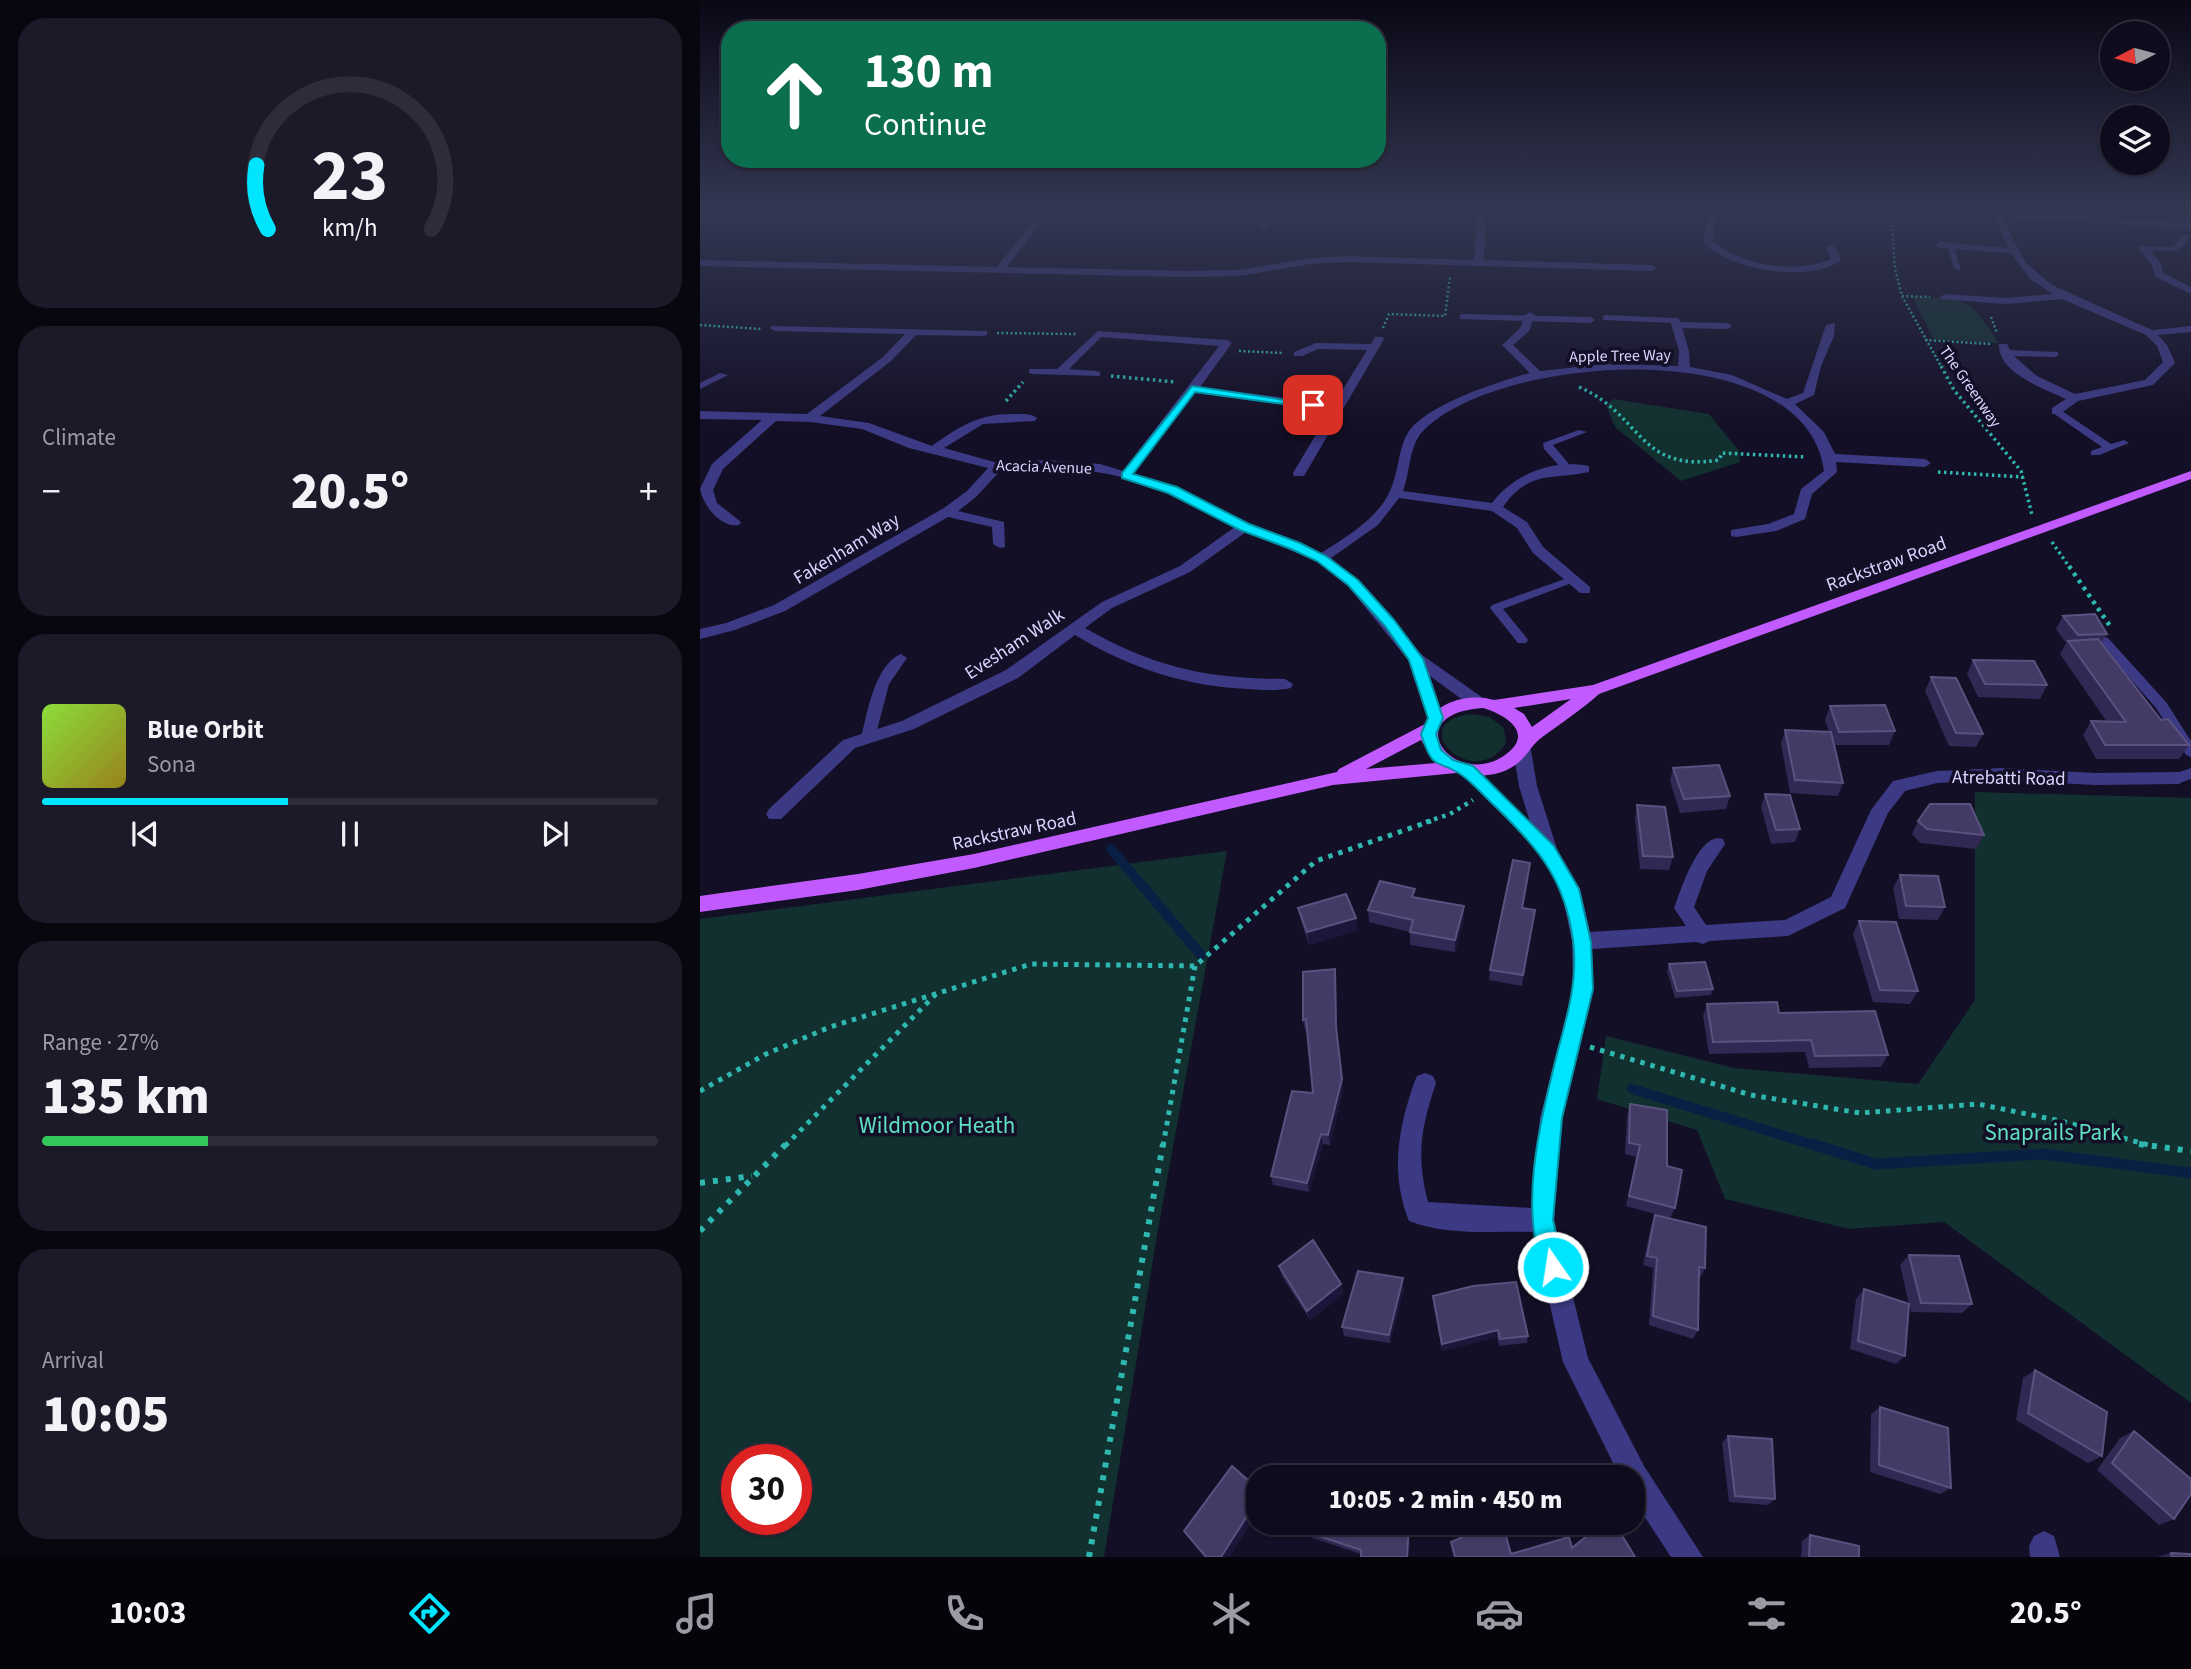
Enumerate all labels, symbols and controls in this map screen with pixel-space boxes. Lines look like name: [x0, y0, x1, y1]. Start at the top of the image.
north arrow: [2100, 21, 2170, 91]
map controls: [2100, 21, 2170, 175]
text: 130 m: [864, 37, 993, 107]
icon: ahead: [749, 49, 840, 140]
text: Continue: [864, 102, 987, 148]
button: layers: [2100, 105, 2170, 175]
text: 23: [312, 124, 388, 228]
text: km/h: [322, 210, 378, 246]
street label: The Greenway: [1934, 341, 2007, 432]
street label: Apple Tree Way: [1569, 344, 1672, 368]
pin: [1283, 375, 1343, 435]
icon: arrive: [1294, 386, 1332, 424]
text: Climate: [42, 421, 116, 454]
street label: Acacia Avenue: [996, 454, 1092, 480]
text: 20.5°: [291, 455, 409, 529]
text: −: [42, 465, 61, 519]
text: +: [639, 465, 658, 519]
street label: Fakenham Way: [788, 507, 905, 592]
street label: Rackstraw Road: [1823, 530, 1950, 599]
street label: Evesham Walk: [960, 602, 1070, 687]
text: Blue Orbit: [147, 711, 264, 748]
text: Sona: [147, 748, 196, 781]
street label: Atrebatti Road: [1952, 764, 2066, 793]
street label: Rackstraw Road: [950, 805, 1079, 858]
icon: previous: [126, 815, 164, 853]
icon: pause: [331, 815, 369, 853]
icon: next: [536, 815, 574, 853]
text: Range · 27%: [42, 1026, 159, 1059]
text: 135 km: [42, 1060, 210, 1134]
park label: Wildmoor Heath: [859, 1109, 1015, 1142]
park label: Snaprails Park: [1984, 1116, 2122, 1149]
position arrow: [1516, 1230, 1590, 1304]
text: Arrival: [42, 1344, 104, 1377]
text: 10:05: [42, 1378, 169, 1452]
speed limit sign: 30: [721, 1444, 812, 1535]
text: 10:05 · 2 min · 450 m: [1329, 1481, 1562, 1518]
icon: directions: [405, 1589, 454, 1638]
icon: music: [672, 1589, 721, 1638]
icon: phone: [940, 1589, 989, 1638]
icon: climate: [1207, 1589, 1256, 1638]
icon: car: [1475, 1589, 1524, 1638]
icon: filters: [1742, 1589, 1791, 1638]
text: 10:03: [109, 1590, 186, 1636]
text: 20.5°: [2010, 1590, 2082, 1636]

